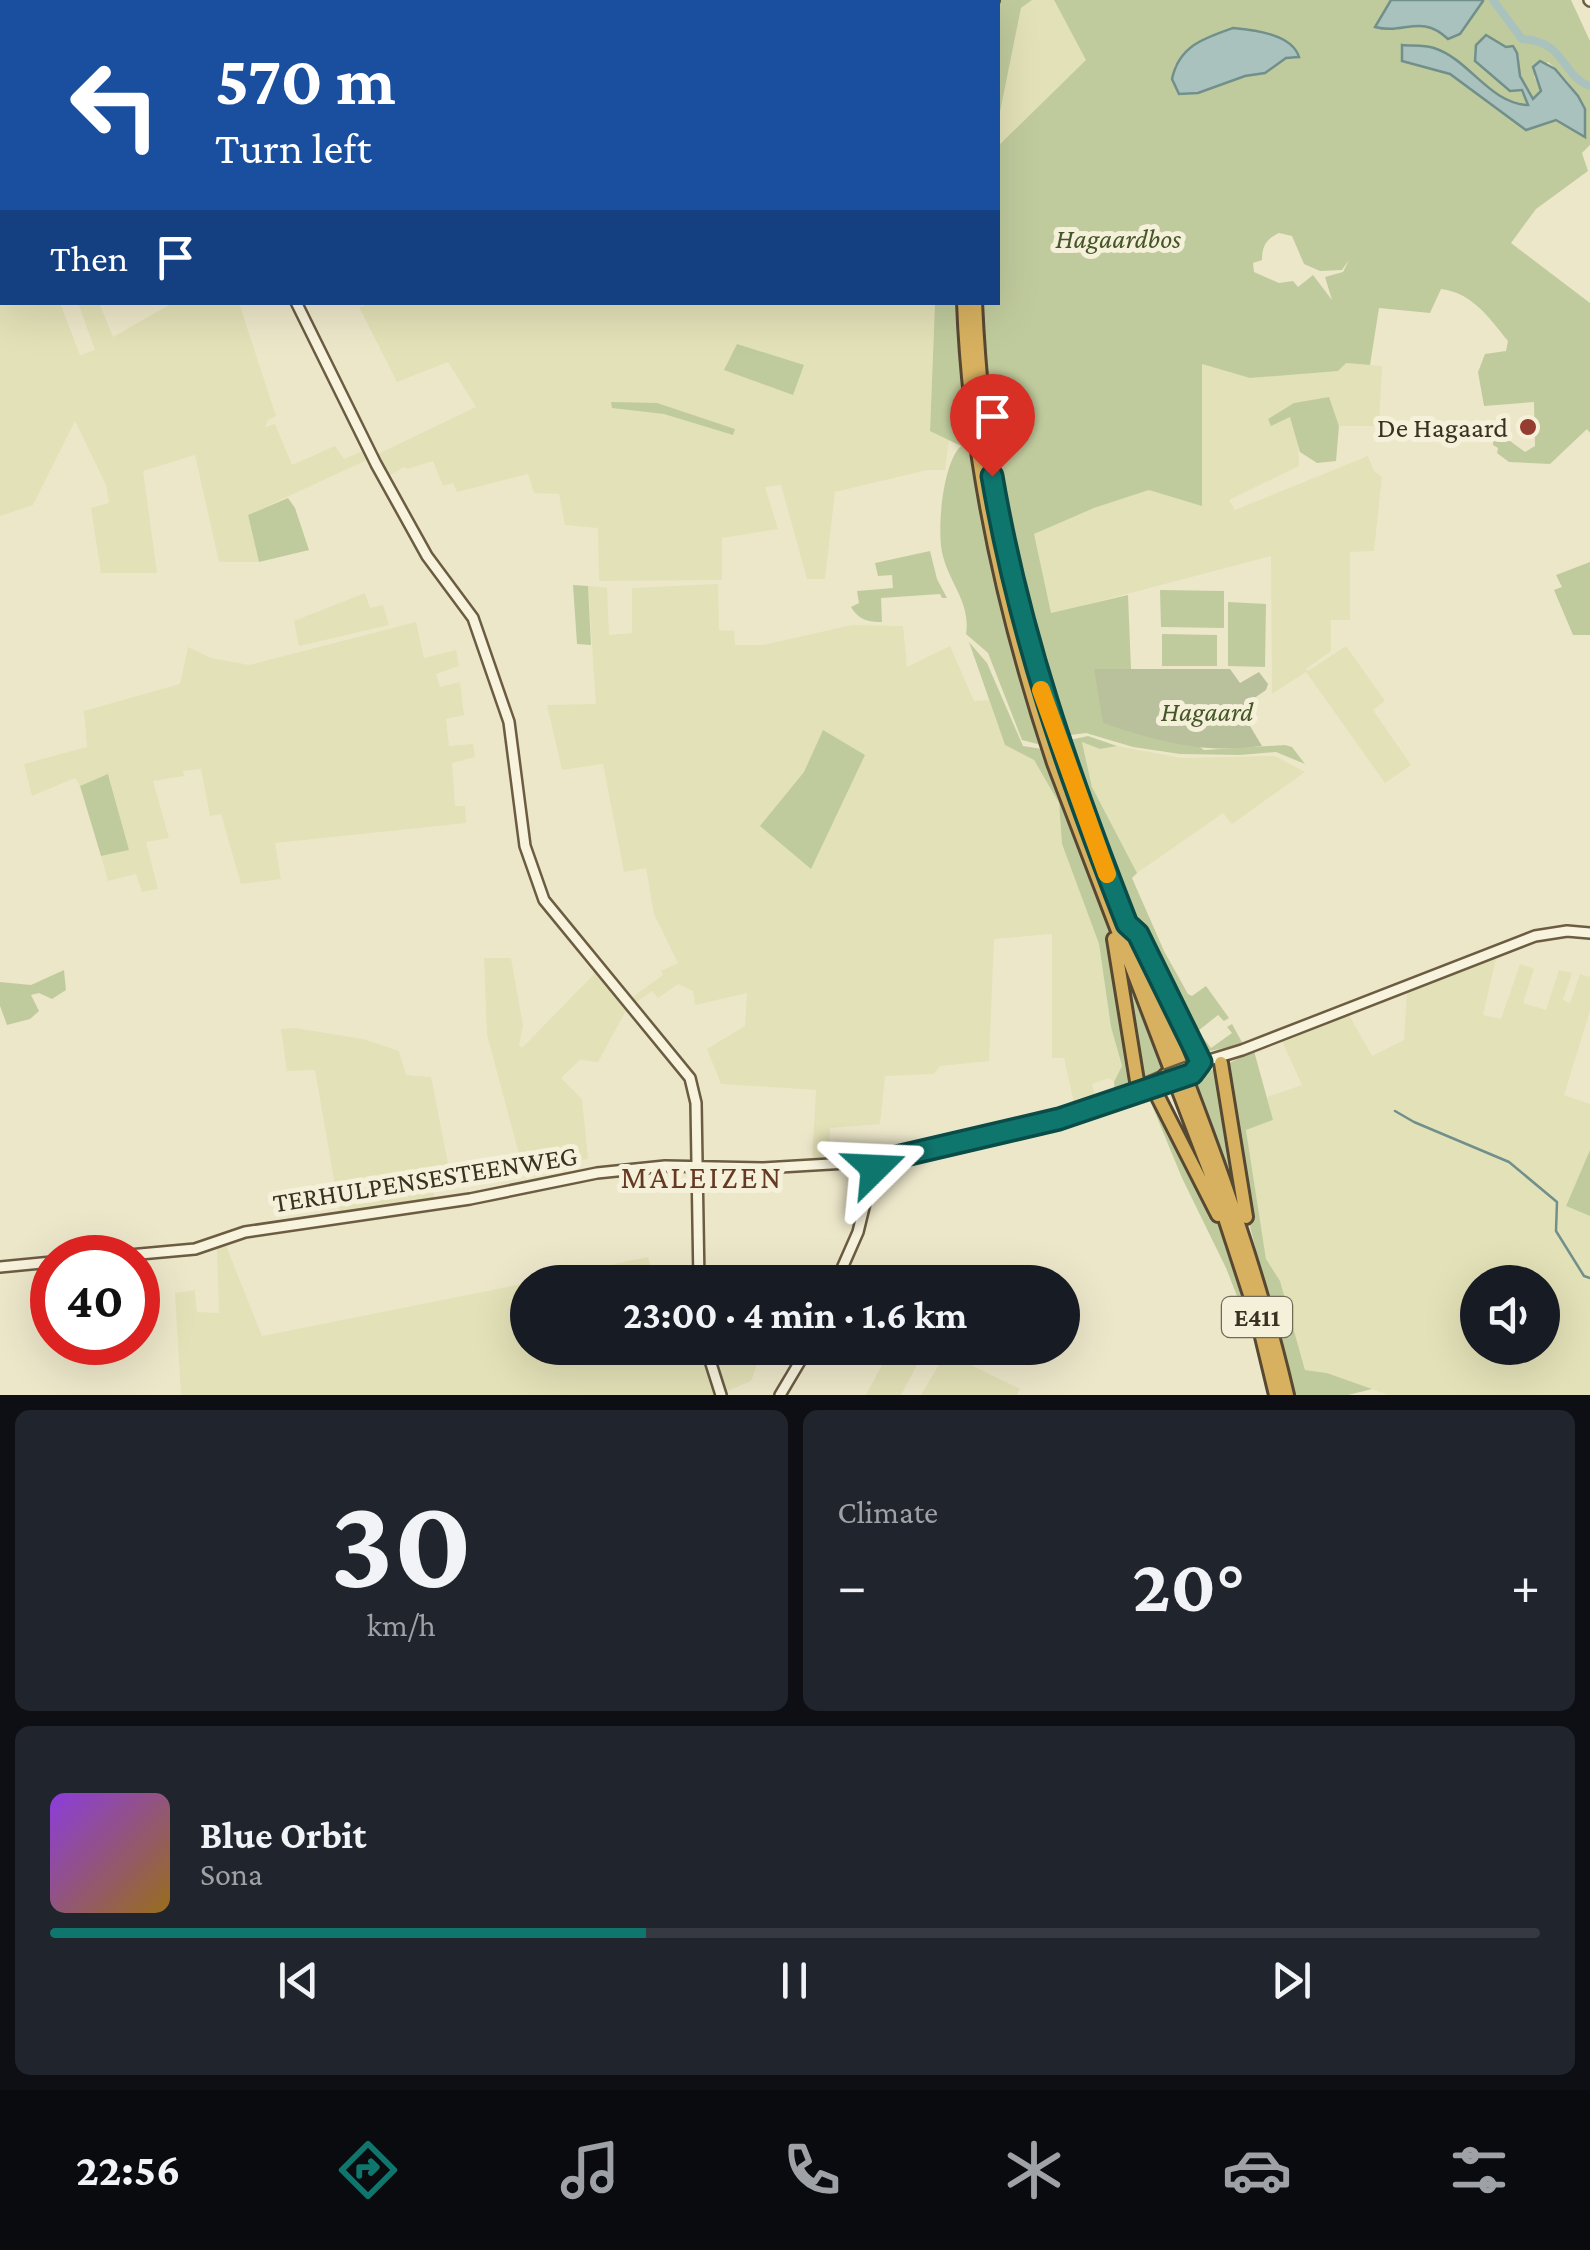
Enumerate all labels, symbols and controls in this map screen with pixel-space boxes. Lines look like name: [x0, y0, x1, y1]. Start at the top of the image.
icon: left: [50, 40, 180, 170]
text: 570 m: [215, 41, 396, 119]
text: Turn left: [215, 123, 372, 173]
park label: Hagaardbos: [1055, 223, 1181, 254]
icon: arrive: [148, 230, 203, 285]
text: Then: [50, 237, 128, 279]
pin: [950, 374, 1035, 477]
icon: arrive: [965, 389, 1020, 444]
place label: De Hagaard: [1377, 412, 1508, 443]
marker: De Hagaard: [1517, 416, 1539, 438]
park label: Hagaard: [1161, 696, 1254, 727]
position arrow: [823, 1116, 927, 1220]
street label: TERHULPENSESTEENWEG: [270, 1140, 580, 1218]
district label: MALEIZEN: [621, 1159, 783, 1195]
speed limit sign: 40: [30, 1235, 160, 1365]
map controls: [1460, 1265, 1560, 1365]
button: sound: [1460, 1265, 1560, 1365]
text: 23:00 · 4 min · 1.6 km: [623, 1294, 967, 1336]
road number: E411: [1222, 1297, 1292, 1337]
text: 30: [330, 1469, 472, 1614]
text: Climate: [838, 1494, 938, 1530]
text: 20°: [1132, 1544, 1245, 1627]
text: −: [838, 1555, 867, 1616]
text: +: [1511, 1555, 1540, 1616]
text: km/h: [367, 1607, 436, 1643]
text: Blue Orbit: [200, 1814, 367, 1856]
text: Sona: [200, 1856, 263, 1892]
icon: previous: [271, 1953, 326, 2008]
icon: pause: [767, 1953, 822, 2008]
icon: next: [1264, 1953, 1319, 2008]
icon: directions: [333, 2135, 403, 2205]
icon: music: [555, 2135, 625, 2205]
icon: phone: [777, 2135, 847, 2205]
icon: climate: [999, 2135, 1069, 2205]
icon: car: [1222, 2135, 1292, 2205]
icon: filters: [1444, 2135, 1514, 2205]
text: 22:56: [76, 2145, 181, 2195]

